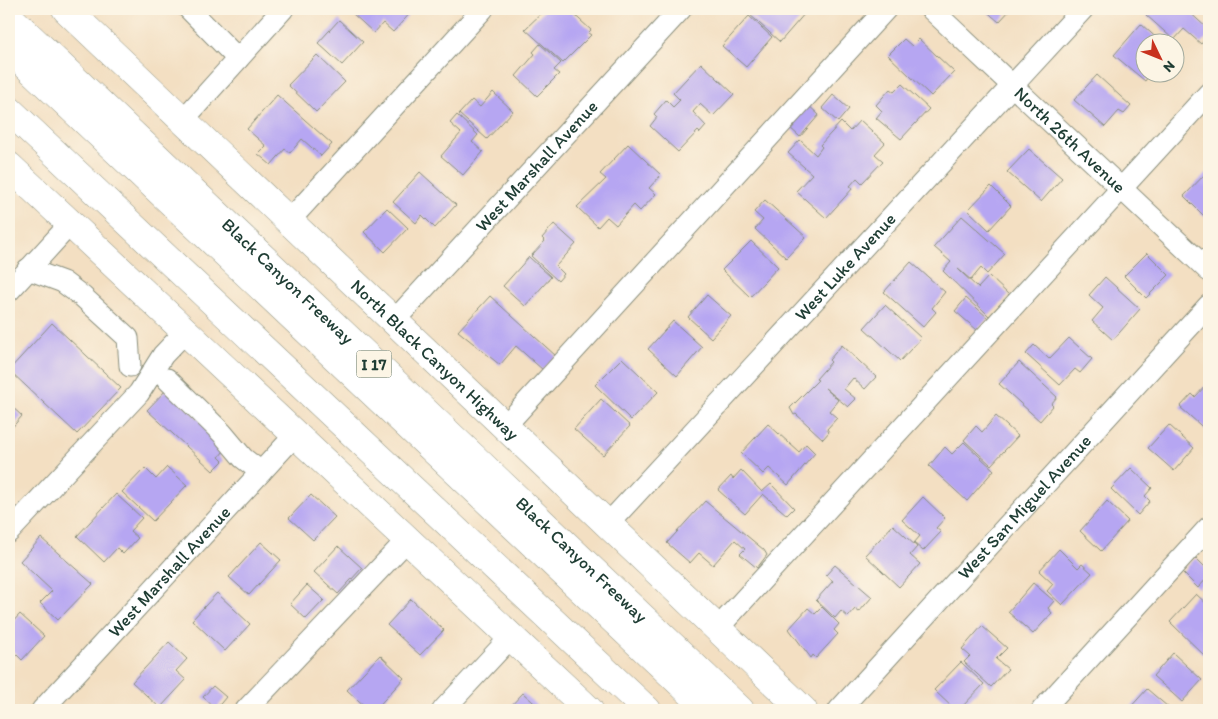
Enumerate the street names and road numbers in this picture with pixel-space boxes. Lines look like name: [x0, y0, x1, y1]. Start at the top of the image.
street label: North 26th Avenue: [1010, 82, 1130, 198]
street label: West Marshall Avenue: [471, 96, 602, 236]
street label: West Luke Avenue: [790, 208, 901, 325]
street label: Black Canyon Freeway: [217, 213, 359, 349]
street label: North Black Canyon Highway: [346, 275, 524, 445]
road number: I 17: [356, 350, 392, 378]
street label: West San Miguel Avenue: [953, 430, 1096, 584]
street label: Black Canyon Freeway: [511, 492, 653, 628]
street label: West Marshall Avenue: [103, 501, 235, 642]

